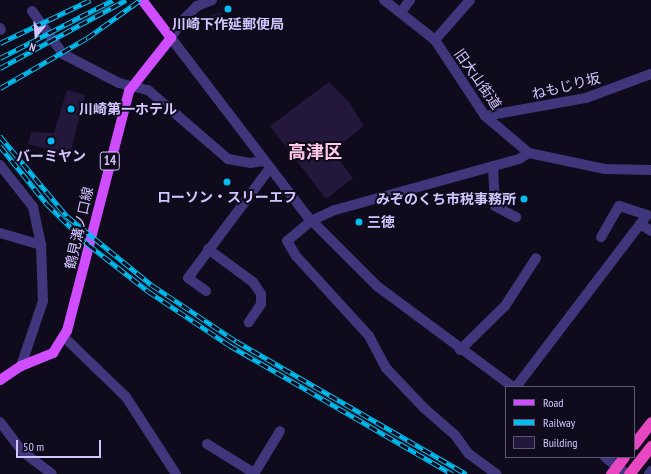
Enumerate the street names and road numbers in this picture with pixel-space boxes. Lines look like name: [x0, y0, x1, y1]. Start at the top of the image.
street label: 旧大山街道: [451, 46, 505, 112]
street label: ねもじり坂: [530, 69, 602, 103]
road number: 14: [99, 150, 121, 172]
street label: 鶴見溝ノ口線: [61, 185, 97, 271]

